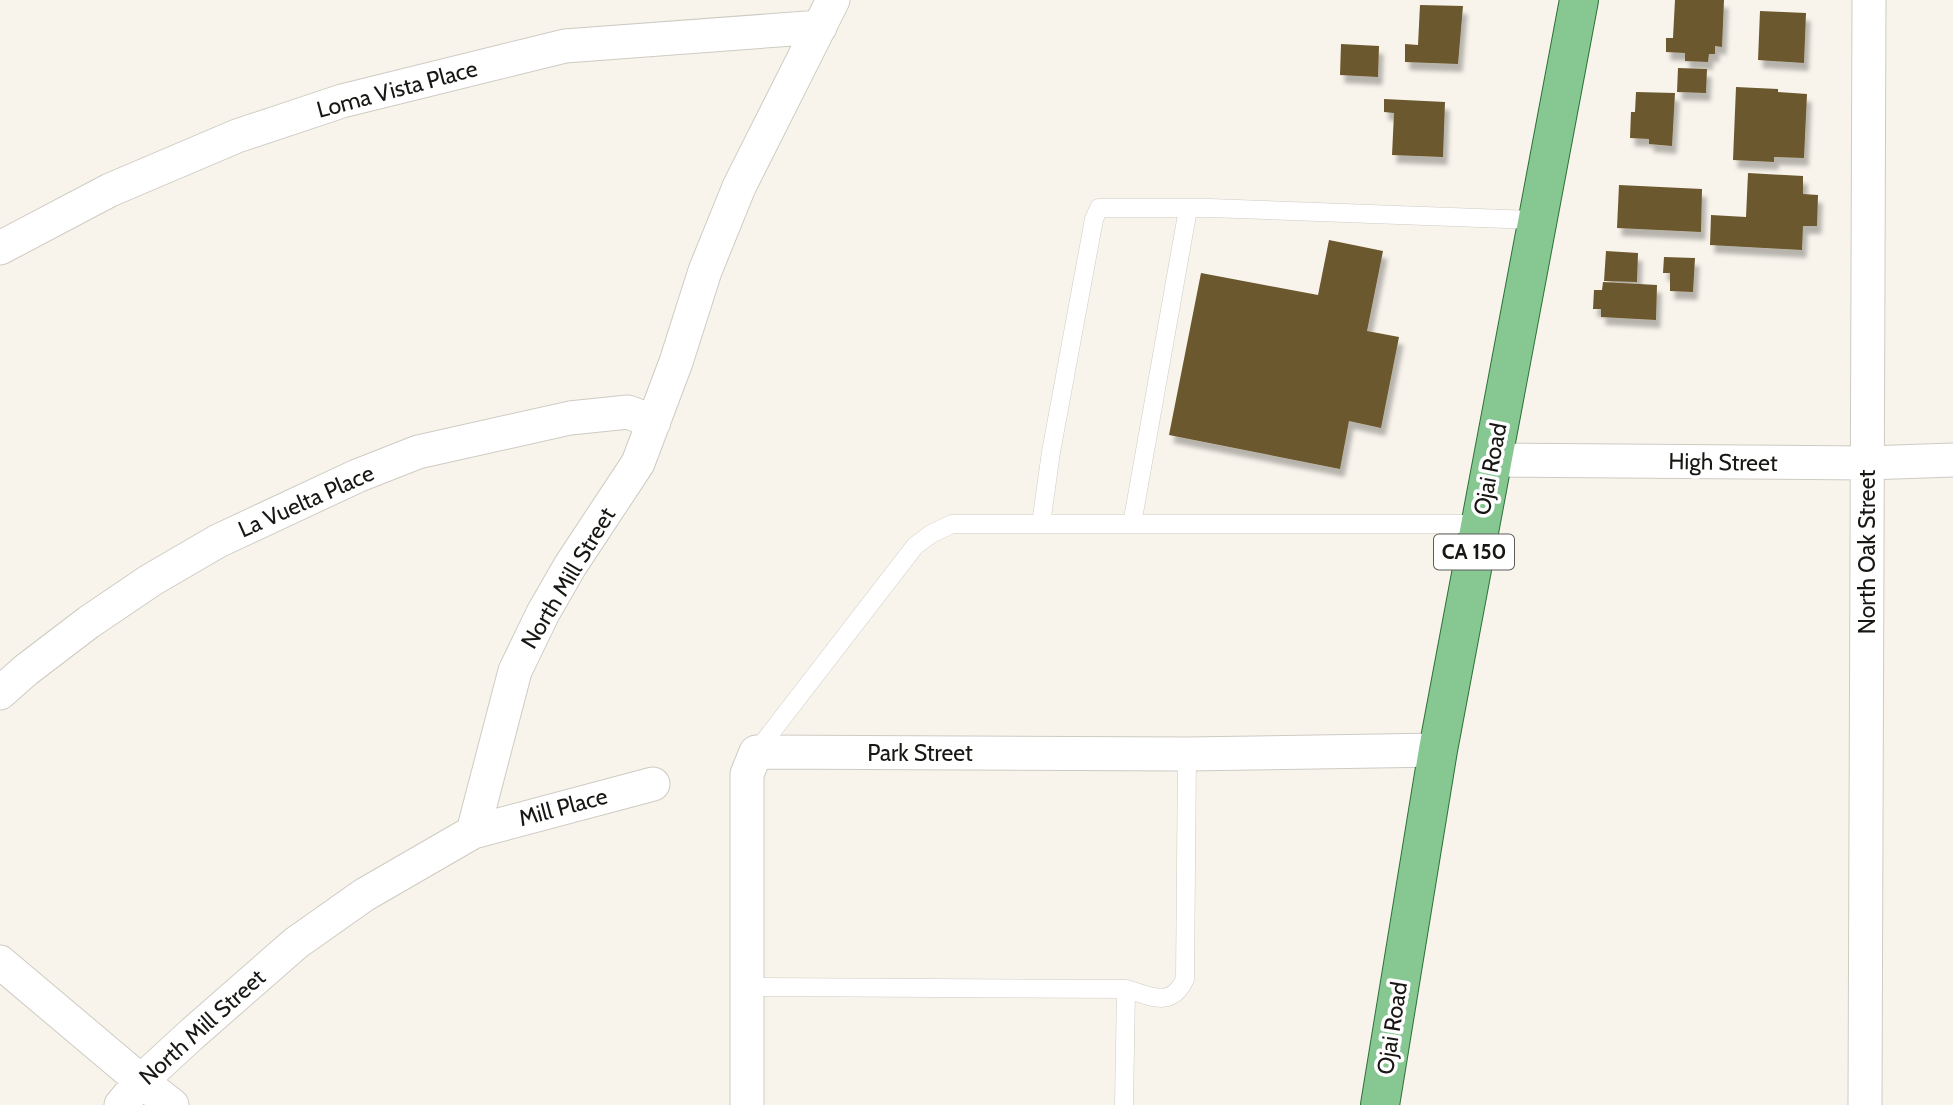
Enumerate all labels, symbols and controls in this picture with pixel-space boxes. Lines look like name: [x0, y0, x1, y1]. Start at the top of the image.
street label: Loma Vista Place: [314, 54, 481, 124]
street label: Ojai Road: [1467, 420, 1513, 518]
street label: High Street: [1668, 447, 1778, 477]
street label: La Vuelta Place: [234, 459, 378, 543]
street label: North Oak Street: [1853, 470, 1881, 634]
street label: North Mill Street: [515, 502, 621, 654]
road number: CA 150: [1434, 534, 1514, 570]
street label: Park Street: [867, 739, 973, 767]
street label: Mill Place: [515, 782, 611, 832]
street label: North Mill Street: [133, 963, 271, 1091]
street label: Ojai Road: [1371, 980, 1413, 1076]

